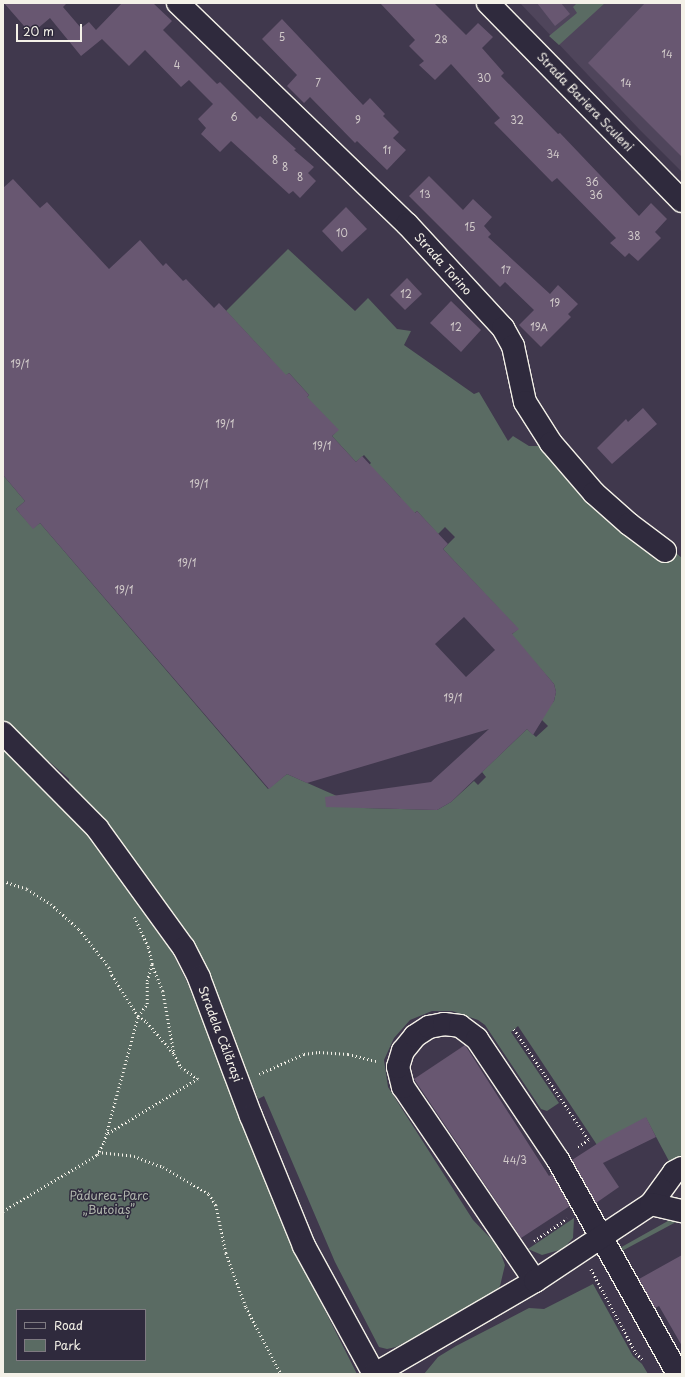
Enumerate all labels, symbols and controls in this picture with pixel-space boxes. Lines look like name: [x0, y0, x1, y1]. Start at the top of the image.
scale bar: [18, 16, 84, 42]
text: 20 m: [23, 22, 54, 40]
house number: 5: [279, 31, 285, 43]
house number: 28: [434, 33, 448, 45]
house number: 14: [661, 48, 673, 60]
street label: Strada Bariera Sculeni: [534, 50, 636, 154]
house number: 4: [174, 59, 180, 71]
house number: 30: [477, 72, 491, 84]
house number: 7: [315, 77, 321, 89]
house number: 14: [620, 77, 632, 89]
house number: 6: [230, 111, 238, 123]
house number: 9: [355, 114, 361, 126]
house number: 32: [510, 114, 524, 126]
house number: 11: [383, 144, 391, 156]
house number: 34: [546, 148, 560, 160]
house number: 8: [272, 154, 278, 166]
house number: 8: [282, 161, 288, 173]
house number: 8: [297, 171, 303, 183]
house number: 36: [585, 176, 599, 188]
house number: 13: [419, 188, 431, 200]
house number: 36: [589, 189, 603, 201]
house number: 15: [465, 221, 475, 233]
house number: 10: [336, 227, 348, 239]
street label: Strada Torino: [411, 230, 475, 298]
house number: 38: [628, 230, 640, 242]
house number: 17: [501, 264, 511, 276]
house number: 12: [400, 288, 412, 300]
house number: 19: [550, 297, 560, 309]
house number: 12: [450, 321, 462, 333]
house number: 19A: [530, 321, 548, 333]
house number: 19/1: [11, 358, 29, 370]
house number: 19/1: [216, 418, 234, 430]
house number: 19/1: [313, 440, 331, 452]
house number: 19/1: [190, 478, 208, 490]
house number: 19/1: [178, 557, 196, 569]
house number: 19/1: [115, 584, 133, 596]
house number: 19/1: [444, 692, 462, 704]
street label: Stradela Călărași: [195, 984, 245, 1084]
house number: 44/3: [503, 1154, 527, 1166]
park label: Pădurea-Parc „Butoiaș”: [69, 1189, 149, 1217]
legend: [16, 1309, 146, 1361]
text: Road: [54, 1316, 83, 1334]
text: Park: [54, 1336, 81, 1354]

